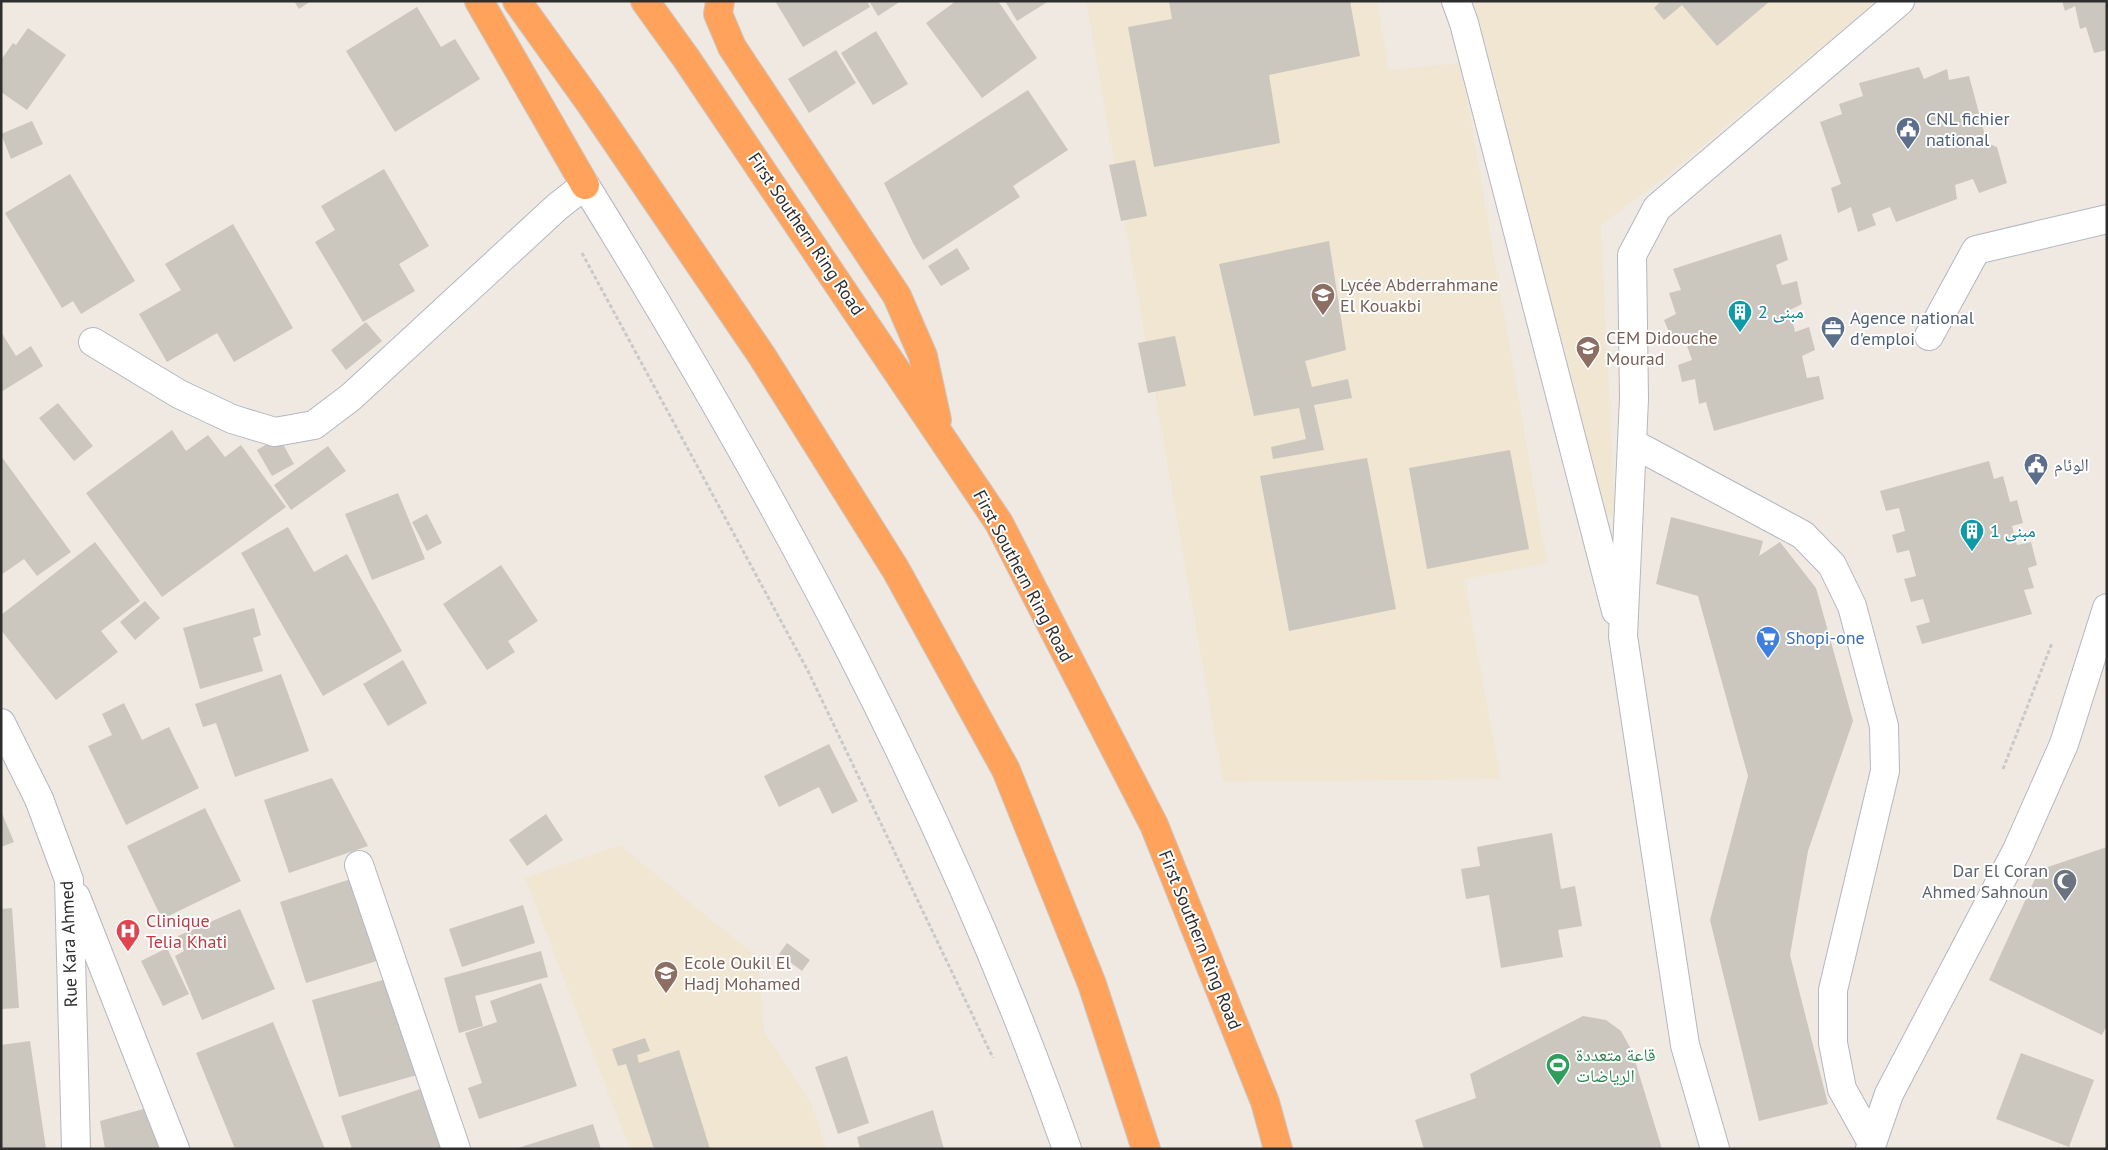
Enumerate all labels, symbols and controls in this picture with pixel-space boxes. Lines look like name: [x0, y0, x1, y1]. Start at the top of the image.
place label: CNL fichier national: [1926, 107, 2010, 151]
public building icon: CNL fichier national: [1895, 116, 1921, 150]
street label: First Southern Ring Road: [743, 148, 869, 320]
place label: Lycée Abderrahmane El Kouakbi: [1340, 273, 1498, 317]
school or university icon: Lycée Abderrahmane El Kouakbi: [1310, 282, 1336, 316]
building icon: مبنى 2: [1727, 299, 1753, 333]
place label: مبنى 2: [1758, 300, 1804, 323]
place label: Agence national d'emploi: [1850, 306, 1975, 350]
office icon: Agence national d'emploi: [1820, 315, 1846, 349]
place label: CEM Didouche Mourad: [1606, 326, 1718, 370]
school or university icon: CEM Didouche Mourad: [1575, 335, 1601, 369]
public building icon: الوئام: [2023, 452, 2049, 486]
place label: الوئام: [2054, 453, 2089, 477]
street label: First Southern Ring Road: [968, 486, 1079, 666]
building icon: مبنى 1: [1959, 518, 1985, 552]
place label: مبنى 1: [1990, 519, 2036, 542]
supermarket icon: Shopi-one: [1755, 625, 1781, 659]
place label: Shopi-one: [1786, 626, 1865, 649]
street label: First Southern Ring Road: [1154, 847, 1247, 1033]
place label: Dar El Coran Ahmed Sahnoun: [1922, 859, 2048, 903]
mosque icon: Dar El Coran Ahmed Sahnoun: [2052, 868, 2078, 902]
street label: Rue Kara Ahmed: [55, 880, 82, 1008]
place label: Clinique Telia Khati: [146, 909, 227, 953]
hospital icon: Clinique Telia Khati: [115, 918, 141, 952]
place label: Ecole Oukil El Hadj Mohamed: [684, 951, 800, 995]
school or university icon: Ecole Oukil El Hadj Mohamed: [653, 960, 679, 994]
place label: قاعة متعددة الرياضات: [1576, 1043, 1656, 1087]
sports icon: قاعة متعددة الرياضات: [1545, 1052, 1571, 1086]

